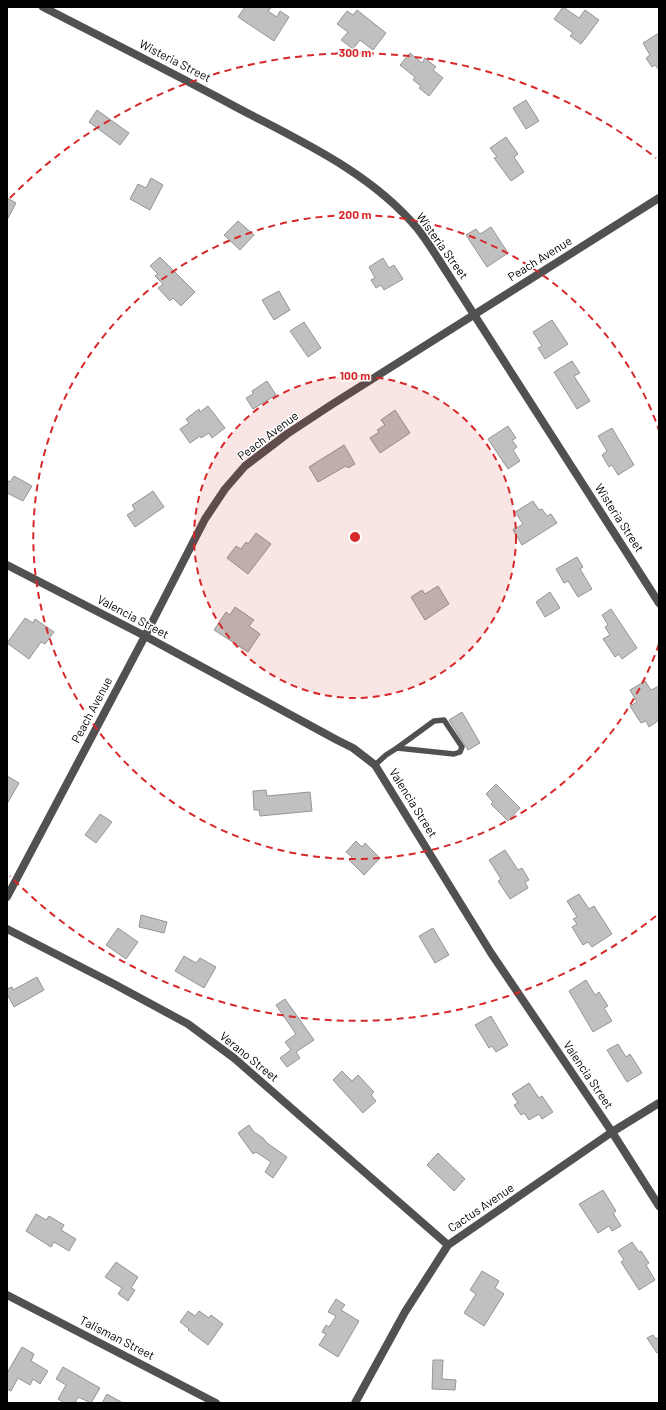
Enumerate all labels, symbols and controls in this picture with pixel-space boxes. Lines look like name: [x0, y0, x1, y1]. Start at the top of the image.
street label: Wisteria Street: [137, 36, 214, 84]
text: 300 m: [339, 45, 371, 59]
text: 200 m: [339, 207, 371, 221]
street label: Wisteria Street: [414, 209, 472, 281]
street label: Peach Avenue: [505, 233, 574, 283]
text: 100 m: [340, 368, 370, 382]
street label: Peach Avenue: [234, 408, 301, 463]
street label: Wisteria Street: [593, 481, 647, 554]
centre of rings: [348, 530, 362, 544]
street label: Valencia Street: [95, 591, 172, 641]
street label: Peach Avenue: [68, 674, 114, 745]
street label: Valencia Street: [387, 765, 441, 840]
street label: Verano Street: [217, 1028, 282, 1084]
street label: Valencia Street: [561, 1038, 617, 1111]
street label: Cactus Avenue: [445, 1180, 516, 1234]
street label: Talisman Street: [78, 1312, 157, 1362]

